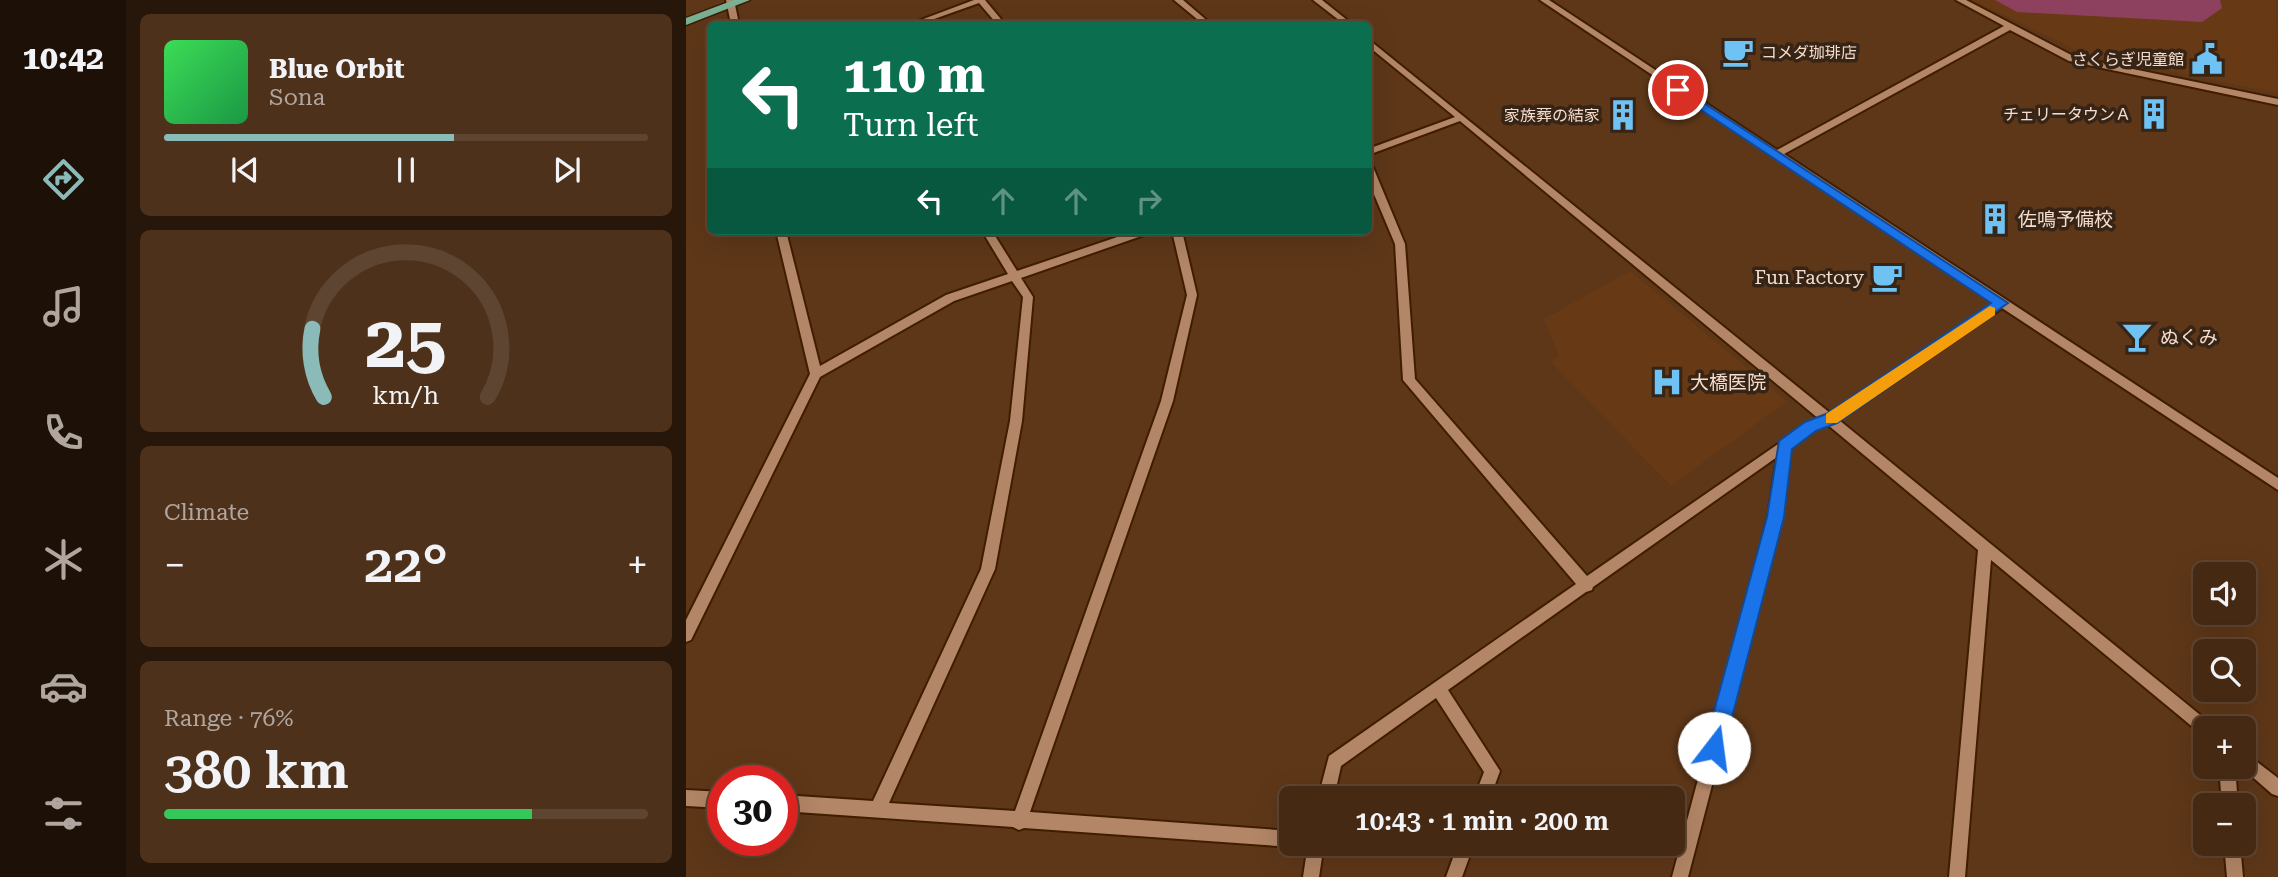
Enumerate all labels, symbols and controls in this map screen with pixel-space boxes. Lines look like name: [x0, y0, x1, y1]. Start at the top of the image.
cafe icon: コメダ珈琲店: [1721, 35, 1755, 69]
text: 10:42: [22, 39, 104, 77]
public building icon: さくらぎ児童館: [2190, 42, 2224, 76]
place label: コメダ珈琲店: [1761, 43, 1857, 62]
text: 110 m: [843, 47, 985, 104]
icon: left: [728, 49, 819, 140]
place label: さくらぎ児童館: [2072, 50, 2184, 69]
text: Blue Orbit: [269, 54, 405, 84]
pin: [1648, 60, 1708, 120]
icon: arrive: [1659, 71, 1697, 109]
text: Sona: [269, 84, 325, 111]
building icon: チェリータウンＡ: [2137, 97, 2171, 131]
building icon: 家族葬の結家: [1606, 98, 1640, 132]
place label: チェリータウンＡ: [2003, 105, 2131, 124]
text: Turn left: [843, 106, 978, 144]
place label: 家族葬の結家: [1504, 106, 1600, 125]
icon: previous: [226, 151, 264, 189]
icon: pause: [387, 151, 425, 189]
icon: next: [548, 151, 586, 189]
icon: directions: [39, 155, 88, 204]
icon: left: [911, 182, 949, 220]
icon: ahead: [984, 182, 1022, 220]
icon: ahead: [1057, 182, 1095, 220]
icon: right: [1130, 182, 1168, 220]
building icon: 佐鳴予備校: [1978, 202, 2012, 236]
place label: 佐鳴予備校: [2018, 208, 2113, 231]
cafe icon: Fun Factory: [1870, 260, 1904, 294]
place label: Fun Factory: [1755, 266, 1865, 289]
icon: music: [39, 282, 88, 331]
text: 25: [365, 300, 447, 385]
bar icon: ぬくみ: [2120, 320, 2154, 354]
place label: ぬくみ: [2160, 326, 2218, 349]
hospital icon: 大橋医院: [1650, 365, 1684, 399]
place label: 大橋医院: [1690, 371, 1766, 394]
text: km/h: [373, 380, 439, 409]
icon: phone: [39, 408, 88, 457]
text: Climate: [164, 499, 249, 526]
text: 22°: [364, 534, 448, 595]
icon: climate: [39, 535, 88, 584]
text: −: [164, 543, 185, 587]
text: +: [627, 543, 648, 587]
map controls: [2193, 562, 2256, 856]
button: sound: [2193, 562, 2256, 625]
button: search: [2193, 639, 2256, 702]
icon: car: [39, 662, 88, 711]
text: Range · 76%: [164, 705, 293, 732]
position arrow: [1677, 711, 1751, 785]
button: +: [2193, 716, 2256, 779]
text: 380 km: [164, 740, 349, 801]
speed limit sign: 30: [707, 765, 798, 856]
icon: filters: [39, 789, 88, 838]
button: −: [2193, 793, 2256, 856]
text: 10:43 · 1 min · 200 m: [1355, 806, 1609, 836]

